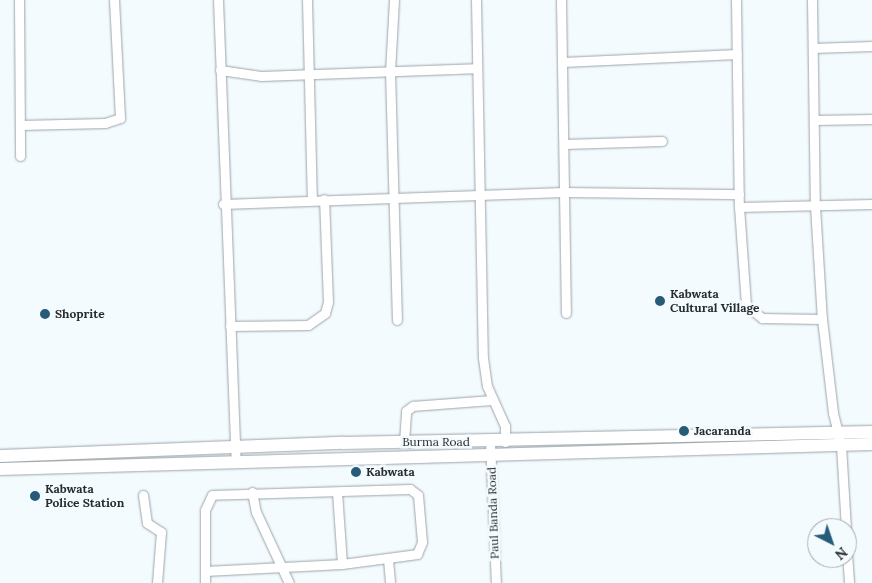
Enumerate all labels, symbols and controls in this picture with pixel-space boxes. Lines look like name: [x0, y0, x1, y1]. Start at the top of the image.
place label: Kabwata Cultural Village: [670, 287, 760, 315]
marker: Kabwata Cultural Village: [654, 295, 666, 307]
place label: Shoprite: [55, 307, 105, 321]
marker: Shoprite: [39, 308, 51, 320]
place label: Jacaranda: [694, 424, 751, 438]
marker: Jacaranda: [678, 425, 690, 437]
street label: Burma Road: [402, 435, 470, 449]
place label: Kabwata: [366, 465, 415, 479]
marker: Kabwata: [350, 466, 362, 478]
street label: Paul Banda Road: [484, 467, 502, 559]
place label: Kabwata Police Station: [45, 482, 124, 510]
marker: Kabwata Police Station: [29, 490, 41, 502]
north arrow: [807, 518, 857, 568]
text: N: [831, 543, 851, 564]

